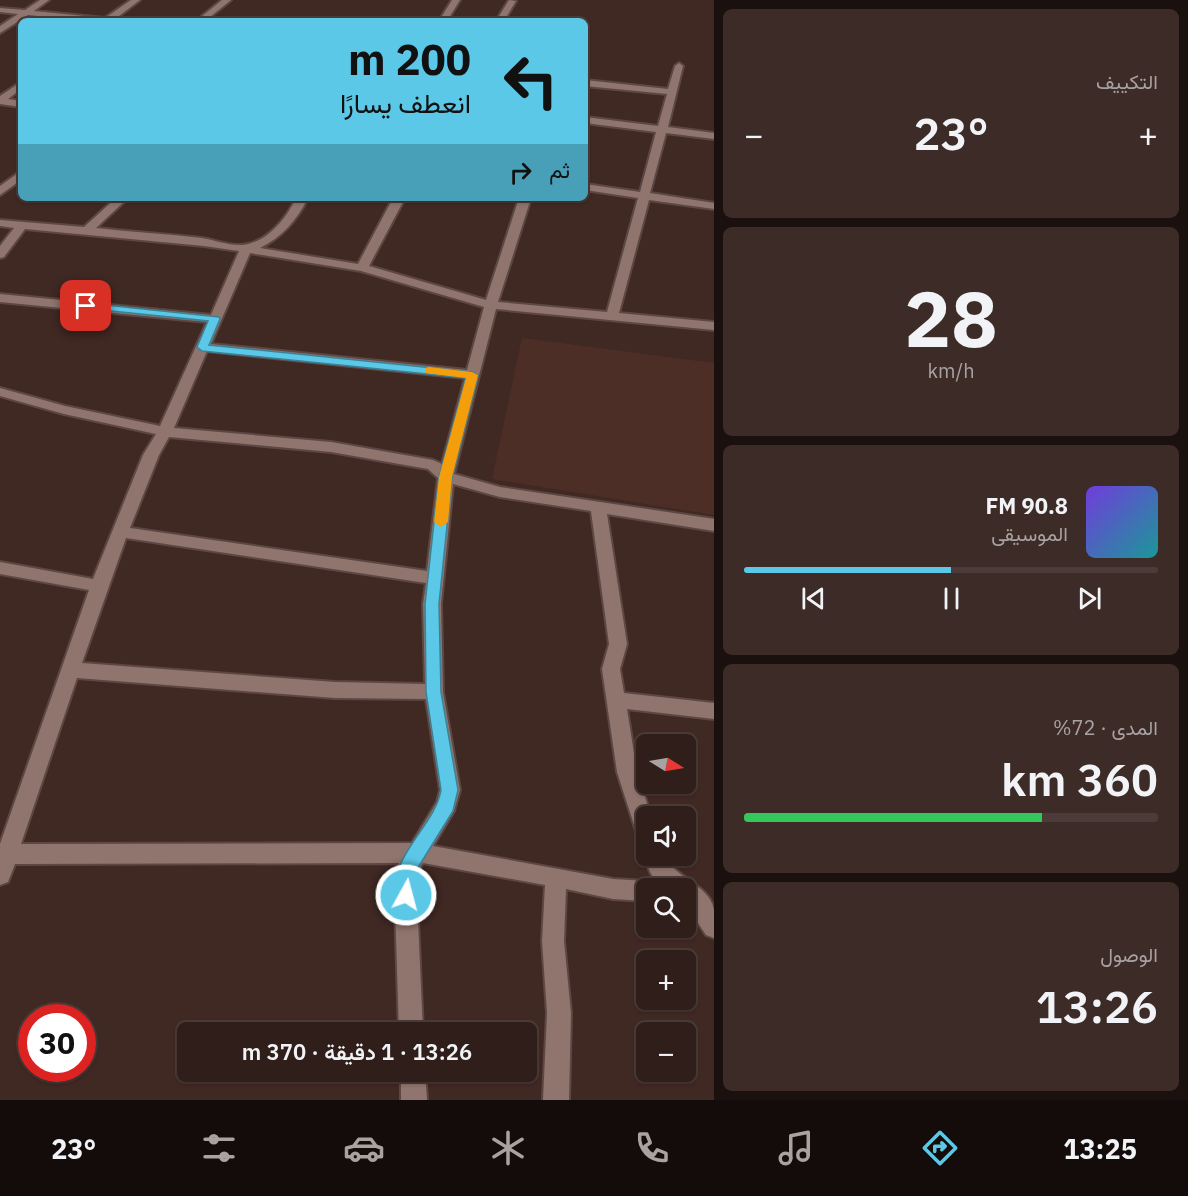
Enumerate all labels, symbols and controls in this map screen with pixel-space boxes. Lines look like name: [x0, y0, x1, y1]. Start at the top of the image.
text: 200 m: [348, 32, 471, 87]
icon: left: [492, 42, 570, 120]
text: التكييف: [1096, 68, 1158, 95]
text: انعطف يسارًا: [340, 85, 471, 120]
text: 23°: [913, 104, 989, 162]
text: −: [744, 113, 764, 156]
text: +: [1138, 113, 1158, 156]
text: ثم: [549, 155, 570, 184]
icon: right: [504, 156, 537, 189]
text: 28: [904, 267, 998, 368]
pin: [60, 280, 111, 331]
icon: arrive: [69, 289, 102, 322]
text: km/h: [927, 357, 975, 384]
text: 90.8 FM: [985, 491, 1068, 520]
text: الموسيقى: [991, 520, 1068, 547]
icon: previous: [797, 582, 830, 615]
icon: pause: [935, 582, 968, 615]
icon: next: [1073, 582, 1106, 615]
text: المدى · 72%: [1053, 714, 1158, 741]
north arrow: [636, 734, 696, 794]
map controls: [636, 734, 696, 1082]
text: 360 km: [1001, 750, 1158, 808]
button: sound: [636, 806, 696, 866]
position arrow: [374, 863, 438, 927]
button: search: [636, 878, 696, 938]
text: الوصول: [1100, 941, 1158, 968]
button: +: [636, 950, 696, 1010]
text: 13:26: [1036, 977, 1158, 1035]
speed limit sign: 30: [18, 1004, 96, 1082]
button: −: [636, 1022, 696, 1082]
text: 13:26 · 1 دقيقة · 370 m: [242, 1037, 472, 1066]
icon: filters: [198, 1127, 240, 1169]
icon: car: [343, 1127, 385, 1169]
icon: climate: [487, 1127, 529, 1169]
icon: phone: [631, 1127, 673, 1169]
icon: music: [775, 1127, 817, 1169]
icon: directions: [919, 1127, 961, 1169]
text: 23°: [51, 1131, 96, 1166]
text: 13:25: [1063, 1131, 1137, 1166]

